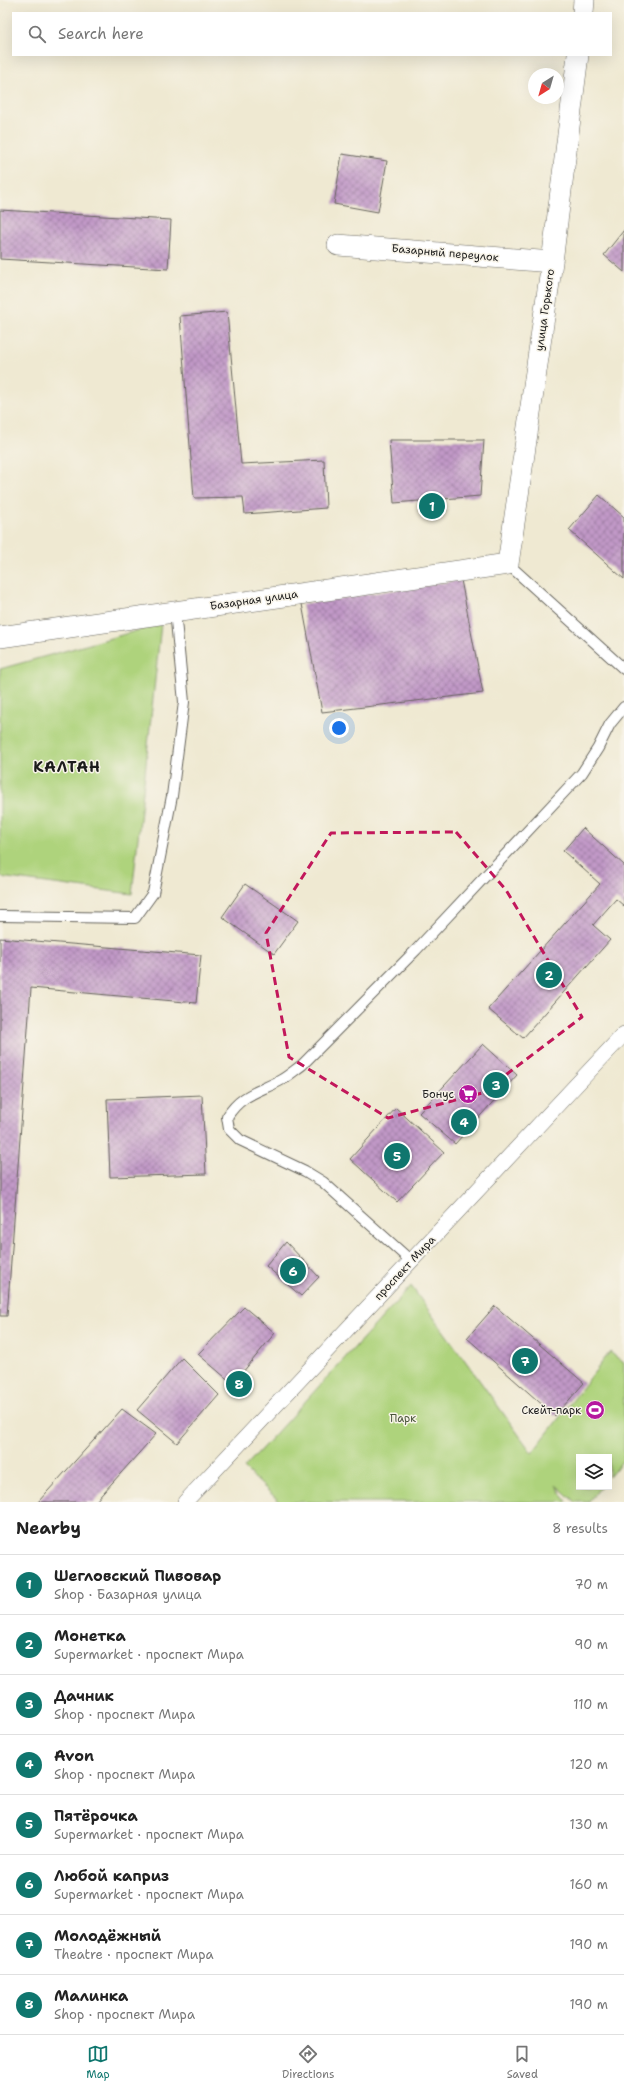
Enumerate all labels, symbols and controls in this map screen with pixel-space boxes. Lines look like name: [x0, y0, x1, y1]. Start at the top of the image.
search box: [12, 12, 612, 56]
icon: search: [26, 23, 48, 45]
text: Search here: [58, 24, 144, 44]
north arrow: [528, 68, 564, 104]
street label: Базарный переулок: [391, 241, 499, 265]
street label: улица Горького: [532, 268, 558, 352]
pin: 1: [419, 491, 445, 521]
street label: Базарная улица: [209, 586, 299, 614]
your location: [329, 718, 349, 738]
district label: КАЛТАН: [33, 757, 101, 777]
pin: 2: [536, 960, 562, 990]
pin: 3: [483, 1070, 509, 1100]
supermarket icon: Бонус: [457, 1083, 479, 1105]
place label: Бонус: [422, 1087, 454, 1102]
pin: 4: [451, 1107, 477, 1137]
pin: 5: [384, 1141, 410, 1171]
street label: проспект Мира: [371, 1232, 439, 1303]
pin: 6: [280, 1256, 306, 1286]
pin: 7: [512, 1346, 538, 1376]
pin: 8: [226, 1369, 252, 1399]
sports icon: Скейт-парк: [584, 1399, 606, 1421]
place label: Скейт-парк: [521, 1403, 581, 1418]
park label: Парк: [390, 1411, 416, 1426]
map controls: [576, 1454, 612, 1490]
button: layers: [576, 1454, 612, 1490]
text: Nearby: [16, 1517, 81, 1539]
text: 8 results: [552, 1520, 608, 1537]
text: Шегловский Пивовар: [54, 1566, 221, 1586]
text: 1: [26, 1576, 32, 1593]
text: 70 m: [574, 1576, 608, 1593]
text: Shop · Базарная улица: [54, 1586, 202, 1603]
text: Монетка: [54, 1626, 126, 1646]
text: 2: [24, 1636, 34, 1653]
text: 90 m: [574, 1636, 608, 1653]
text: Supermarket · проспект Мира: [54, 1646, 244, 1663]
text: Дачник: [54, 1686, 114, 1706]
text: 3: [24, 1696, 34, 1713]
text: 110 m: [573, 1696, 608, 1713]
text: Shop · проспект Мира: [54, 1706, 195, 1723]
text: Avon: [54, 1746, 94, 1766]
text: 4: [24, 1756, 34, 1773]
text: 120 m: [570, 1756, 608, 1773]
text: Shop · проспект Мира: [54, 1766, 195, 1783]
text: Пятёрочка: [54, 1806, 138, 1826]
text: 5: [25, 1816, 33, 1833]
text: 130 m: [570, 1816, 608, 1833]
text: Supermarket · проспект Мира: [54, 1826, 244, 1843]
text: Любой каприз: [54, 1866, 169, 1886]
text: 6: [24, 1876, 34, 1893]
text: 160 m: [570, 1876, 608, 1893]
text: Supermarket · проспект Мира: [54, 1886, 244, 1903]
text: Молодёжный: [54, 1926, 161, 1946]
text: 7: [24, 1936, 34, 1953]
text: 190 m: [569, 1936, 608, 1953]
text: Theatre · проспект Мира: [54, 1946, 214, 1963]
text: Малинка: [54, 1986, 128, 2006]
text: 8: [24, 1996, 34, 2013]
text: 190 m: [569, 1996, 608, 2013]
text: Shop · проспект Мира: [54, 2006, 195, 2023]
tab: Map: [86, 2043, 110, 2082]
tab: Directions: [282, 2043, 334, 2082]
tab: Saved: [507, 2043, 538, 2082]

